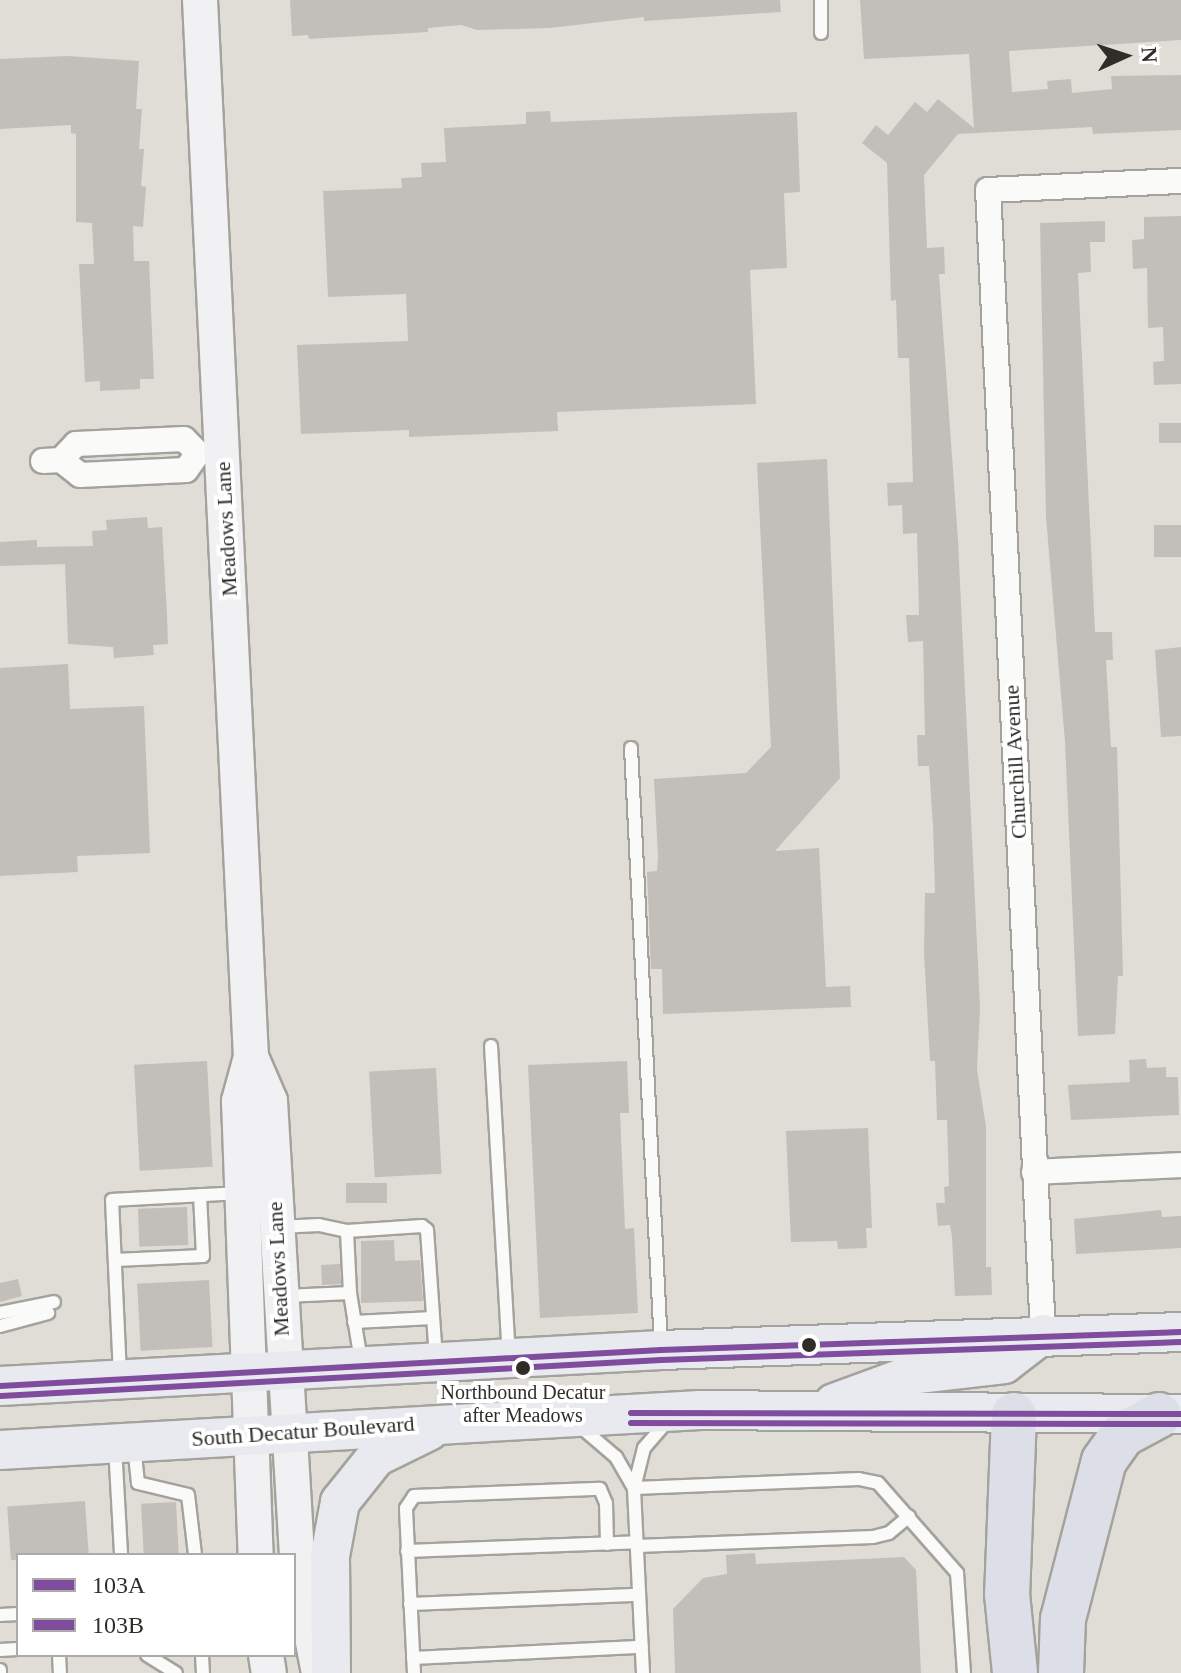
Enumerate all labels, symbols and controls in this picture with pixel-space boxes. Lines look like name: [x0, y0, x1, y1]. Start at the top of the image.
north arrow: [1085, 16, 1165, 96]
text: N: [1137, 46, 1162, 63]
street label: Meadows Lane: [209, 461, 243, 597]
street label: Churchill Avenue: [998, 684, 1032, 840]
street label: Meadows Lane: [261, 1201, 295, 1337]
unlabelled marker: [801, 1337, 817, 1353]
marker: Northbound Decatur after Meadows: [515, 1360, 531, 1376]
place label: Northbound Decatur after Meadows: [441, 1380, 605, 1427]
street label: South Decatur Boulevard: [191, 1410, 415, 1452]
legend: [16, 1553, 296, 1657]
text: 103A: [92, 1572, 145, 1598]
text: 103B: [92, 1612, 144, 1638]

